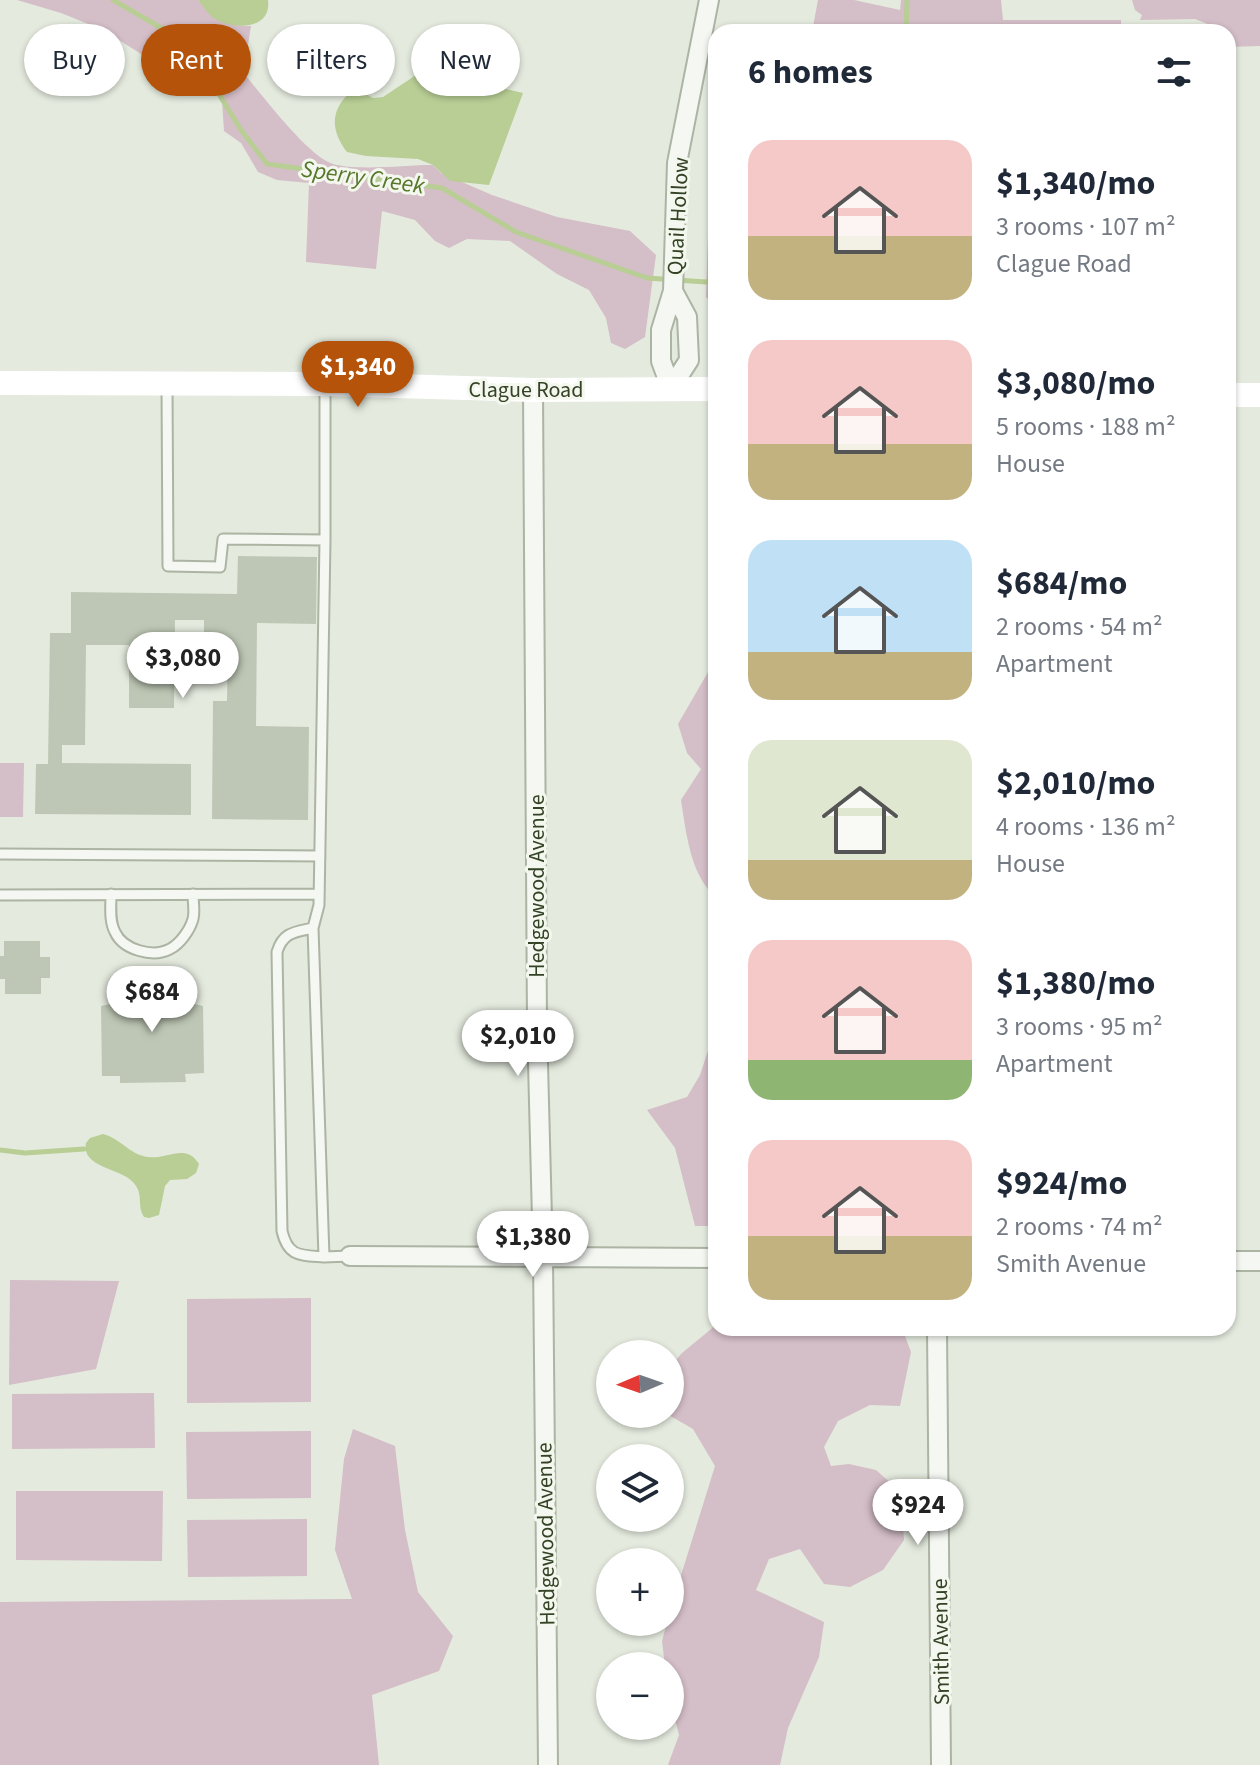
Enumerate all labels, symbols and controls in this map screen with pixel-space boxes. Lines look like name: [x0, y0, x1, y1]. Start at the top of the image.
chip: Buy: [24, 24, 125, 96]
chip: Rent: [141, 24, 251, 96]
chip: Filters: [267, 24, 395, 96]
chip: New: [411, 24, 520, 96]
text: 6 homes: [748, 48, 873, 97]
icon: filters: [1152, 50, 1196, 94]
water label: Sperry Creek: [299, 152, 427, 204]
street label: Quail Hollow: [659, 156, 697, 276]
text: $1,340/mo: [996, 159, 1156, 208]
icon: home: [812, 172, 908, 268]
text: 3 rooms · 107 m²: [996, 208, 1175, 245]
text: Clague Road: [996, 245, 1132, 282]
pin: $1,340: [293, 341, 423, 409]
text: $1,340: [320, 348, 396, 385]
text: $3,080/mo: [996, 359, 1156, 408]
icon: home: [812, 372, 908, 468]
street label: Clague Road: [469, 374, 583, 406]
text: 5 rooms · 188 m²: [996, 408, 1175, 445]
text: House: [996, 445, 1065, 482]
text: $684/mo: [996, 559, 1127, 608]
icon: home: [812, 572, 908, 668]
text: 2 rooms · 54 m²: [996, 608, 1163, 645]
pin: $3,080: [118, 632, 248, 700]
text: $3,080: [145, 639, 221, 676]
text: Apartment: [996, 645, 1113, 682]
text: $2,010/mo: [996, 759, 1156, 808]
icon: home: [812, 772, 908, 868]
street label: Hedgewood Avenue: [521, 794, 553, 978]
text: 4 rooms · 136 m²: [996, 808, 1175, 845]
text: House: [996, 845, 1065, 882]
text: $1,380/mo: [996, 959, 1156, 1008]
pin: $684: [105, 966, 199, 1034]
icon: home: [812, 972, 908, 1068]
text: $684: [125, 973, 179, 1010]
text: 3 rooms · 95 m²: [996, 1008, 1163, 1045]
pin: $2,010: [453, 1010, 583, 1078]
text: $2,010: [480, 1017, 556, 1054]
text: Apartment: [996, 1045, 1113, 1082]
text: $924/mo: [996, 1159, 1127, 1208]
icon: home: [812, 1172, 908, 1268]
text: 2 rooms · 74 m²: [996, 1208, 1163, 1245]
pin: $1,380: [468, 1211, 598, 1279]
text: $1,380: [495, 1218, 571, 1255]
text: Smith Avenue: [996, 1245, 1146, 1282]
north arrow: [596, 1340, 684, 1428]
map controls: [596, 1340, 684, 1740]
street label: Hedgewood Avenue: [528, 1442, 564, 1626]
button: layers: [596, 1444, 684, 1532]
pin: $924: [871, 1479, 965, 1547]
text: $924: [891, 1486, 945, 1523]
button: +: [596, 1548, 684, 1636]
street label: Smith Avenue: [924, 1578, 958, 1706]
button: −: [596, 1652, 684, 1740]

